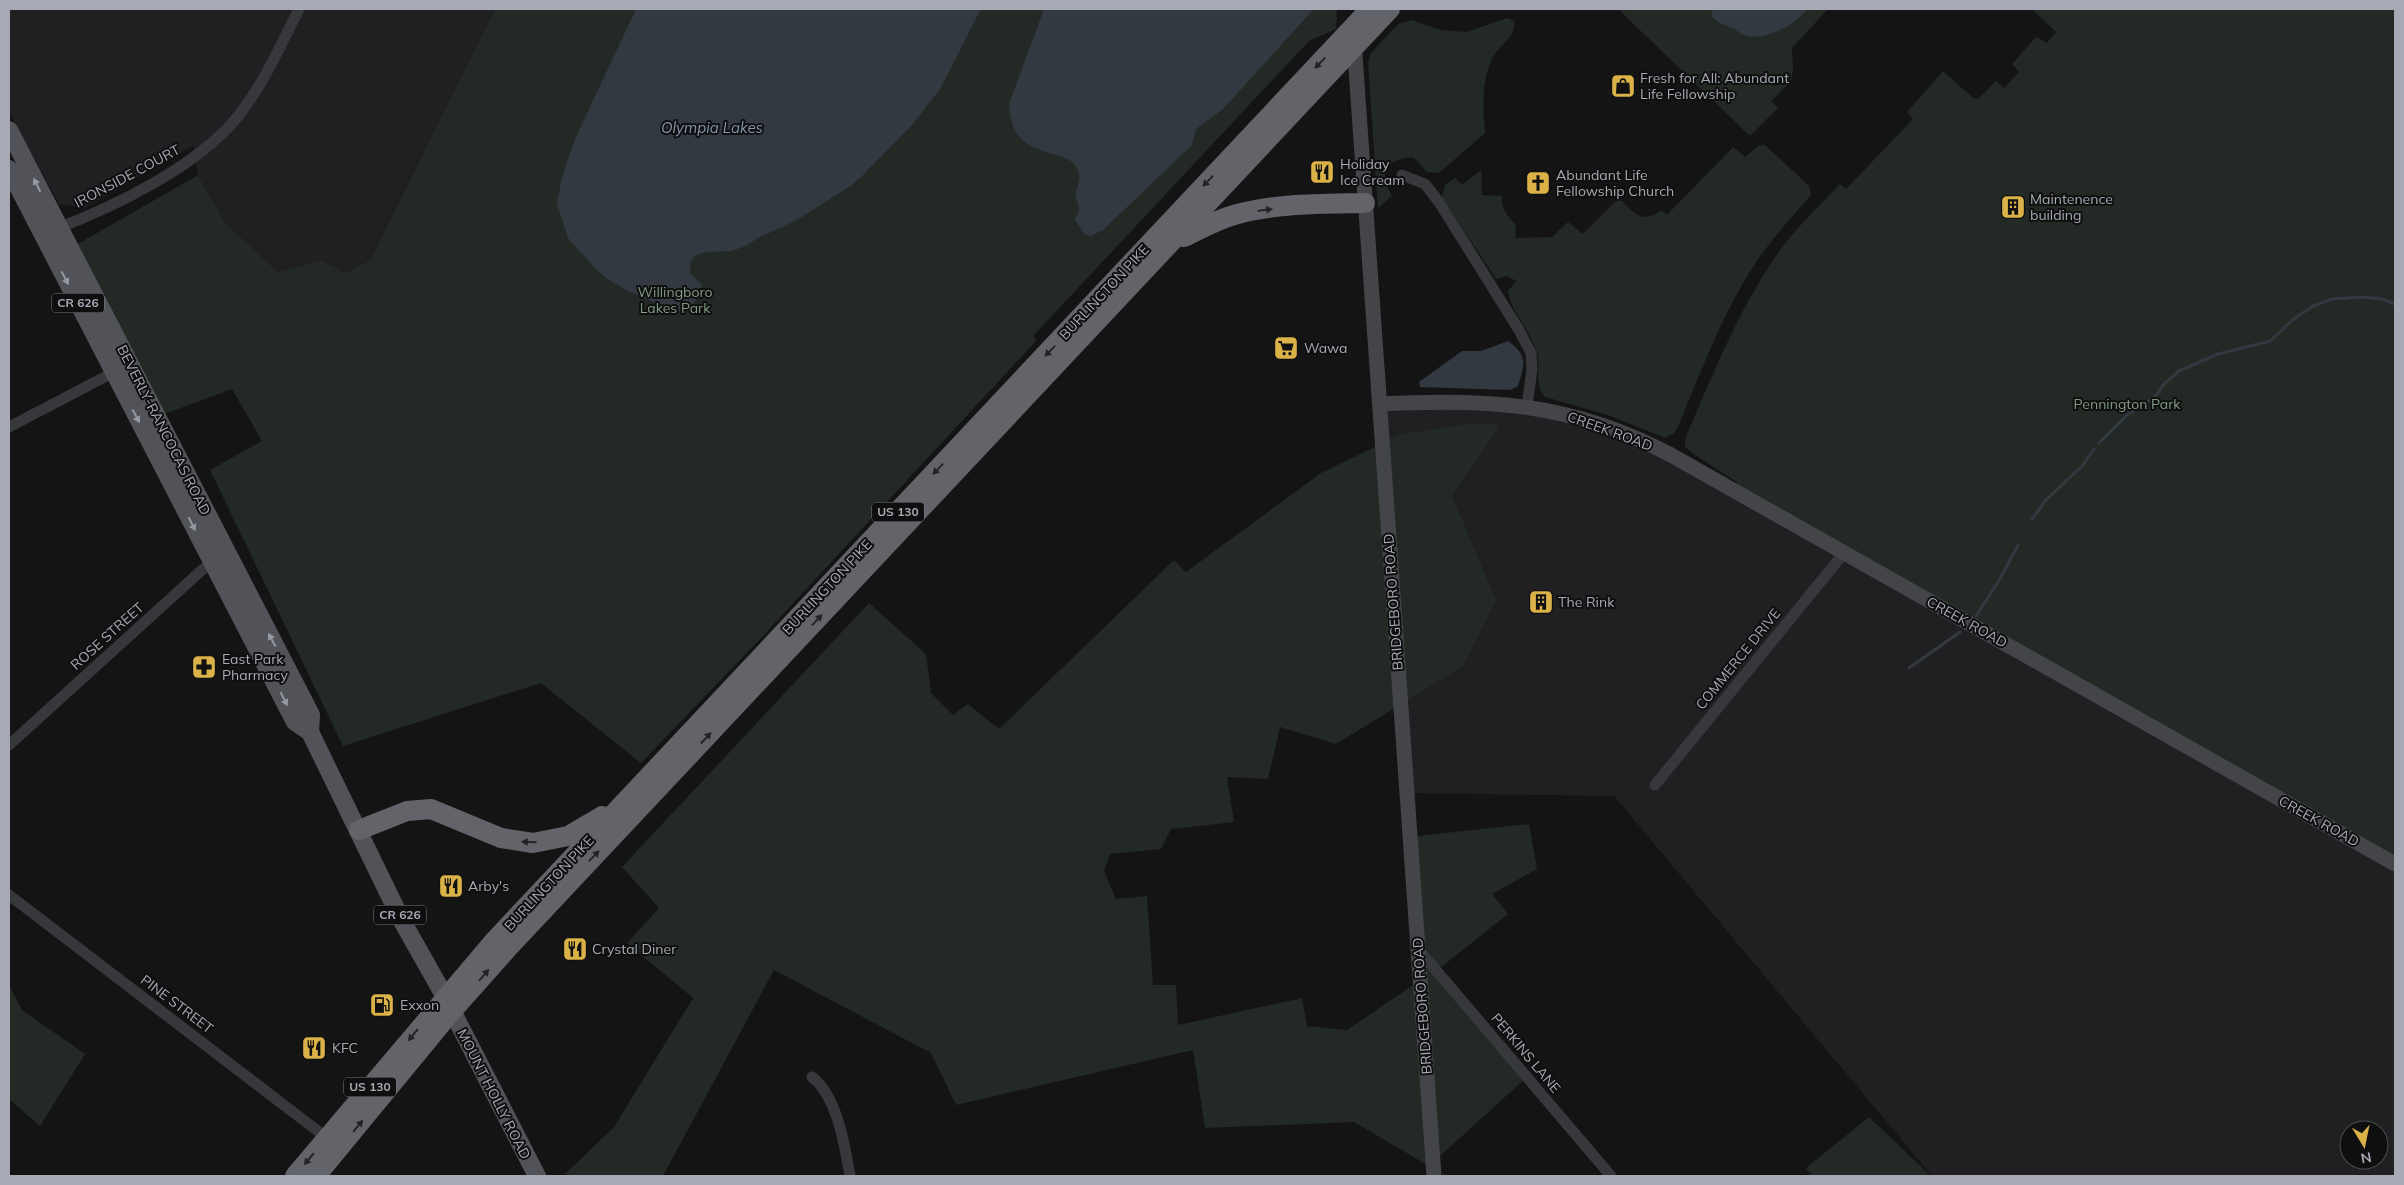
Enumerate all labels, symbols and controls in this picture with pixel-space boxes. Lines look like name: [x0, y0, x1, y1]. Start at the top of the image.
one-way arrow: [1314, 56, 1326, 68]
place label: Fresh for All: Abundant Life Fellowship: [1640, 69, 1789, 103]
shop icon: Fresh for All: Abundant Life Fellowship: [1610, 73, 1636, 99]
water label: Olympia Lakes: [661, 118, 763, 137]
street label: IRONSIDE COURT: [71, 140, 184, 211]
place label: Holiday Ice Cream: [1340, 155, 1405, 189]
restaurant icon: Holiday Ice Cream: [1309, 159, 1335, 185]
place label: Abundant Life Fellowship Church: [1556, 166, 1674, 200]
church icon: Abundant Life Fellowship Church: [1525, 170, 1551, 196]
one-way arrow: [1202, 175, 1214, 187]
one-way arrow: [33, 177, 41, 192]
place label: Maintenence building: [2030, 190, 2113, 224]
building icon: Maintenence building: [2000, 194, 2026, 220]
one-way arrow: [1258, 205, 1274, 213]
street label: BURLINGTON PIKE: [1055, 241, 1153, 343]
one-way arrow: [61, 270, 69, 285]
park label: Willingboro Lakes Park: [638, 283, 712, 317]
road number: CR 626: [52, 294, 104, 312]
supermarket icon: Wawa: [1273, 335, 1299, 361]
place label: Wawa: [1304, 339, 1348, 357]
street label: BEVERLY-RANCOCAS ROAD: [113, 342, 215, 518]
one-way arrow: [1044, 345, 1056, 357]
park label: Pennington Park: [2074, 395, 2181, 413]
street label: CREEK ROAD: [1565, 407, 1655, 455]
one-way arrow: [132, 409, 140, 423]
one-way arrow: [932, 463, 944, 475]
road number: US 130: [872, 502, 924, 522]
one-way arrow: [188, 516, 196, 531]
street label: BRIDGEBORO ROAD: [1379, 533, 1407, 671]
street label: BURLINGTON PIKE: [778, 536, 876, 638]
building icon: The Rink: [1528, 589, 1554, 615]
street label: CREEK ROAD: [1924, 592, 2010, 652]
place label: The Rink: [1558, 593, 1615, 611]
street label: ROSE STREET: [67, 598, 148, 674]
street label: COMMERCE DRIVE: [1692, 605, 1784, 713]
one-way arrow: [811, 614, 823, 626]
one-way arrow: [268, 632, 276, 647]
place label: East Park Pharmacy: [222, 650, 288, 684]
pharmacy icon: East Park Pharmacy: [191, 654, 217, 680]
one-way arrow: [280, 692, 288, 706]
one-way arrow: [700, 732, 711, 744]
street label: CREEK ROAD: [2276, 791, 2362, 851]
street label: BURLINGTON PIKE: [500, 832, 598, 934]
one-way arrow: [521, 838, 537, 846]
one-way arrow: [588, 851, 600, 863]
restaurant icon: Arby's: [438, 873, 464, 899]
place label: Arby's: [468, 877, 509, 895]
road number: CR 626: [374, 906, 426, 924]
restaurant icon: Crystal Diner: [562, 936, 588, 962]
street label: BRIDGEBORO ROAD: [1408, 937, 1436, 1075]
place label: Crystal Diner: [592, 940, 677, 958]
one-way arrow: [478, 969, 489, 982]
street label: PINE STREET: [137, 971, 217, 1038]
fuel station icon: Exxon: [369, 992, 395, 1018]
place label: Exxon: [400, 996, 439, 1014]
street label: PERKINS LANE: [1487, 1009, 1565, 1097]
street label: MOUNT HOLLY ROAD: [453, 1026, 535, 1162]
one-way arrow: [408, 1028, 419, 1041]
restaurant icon: KFC: [301, 1035, 327, 1061]
place label: KFC: [332, 1039, 358, 1057]
road number: US 130: [344, 1078, 396, 1096]
one-way arrow: [353, 1119, 364, 1132]
north arrow: [2339, 1120, 2389, 1170]
text: N: [2359, 1148, 2373, 1168]
one-way arrow: [304, 1153, 315, 1165]

